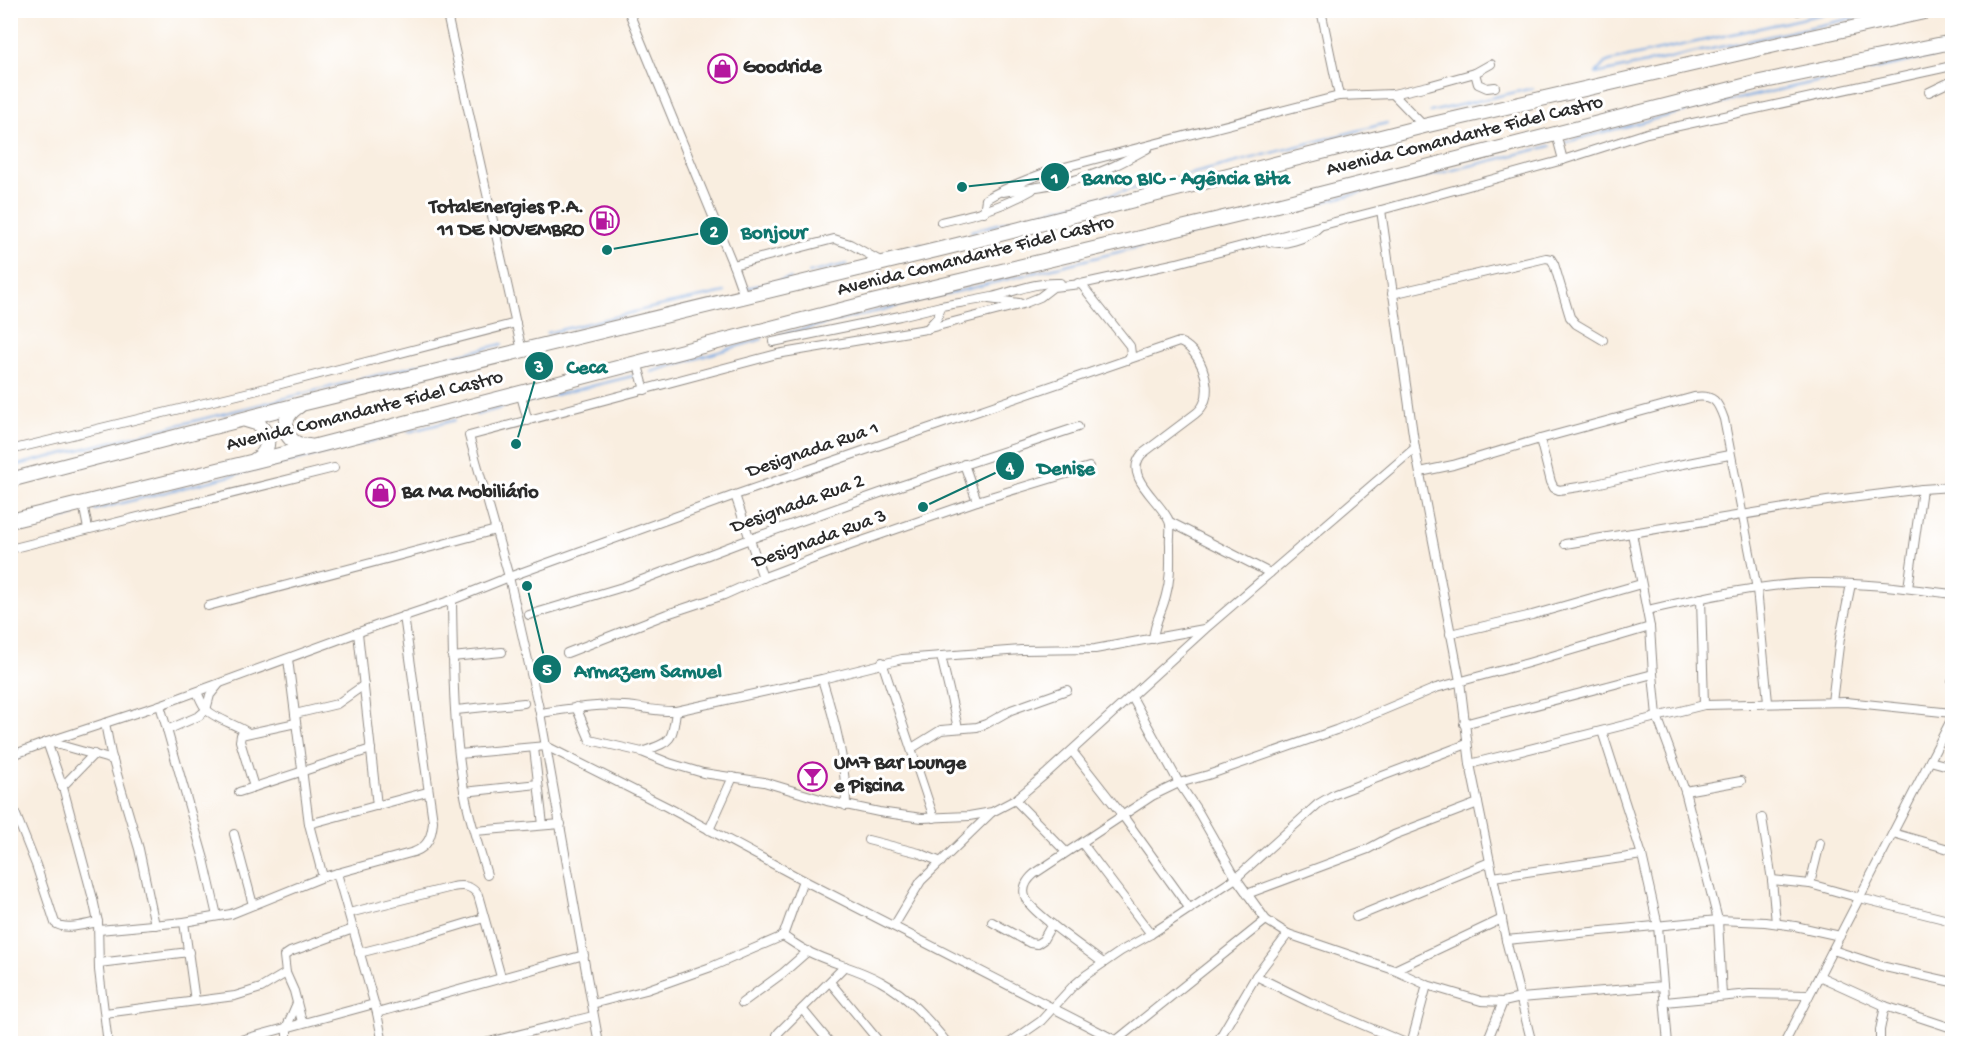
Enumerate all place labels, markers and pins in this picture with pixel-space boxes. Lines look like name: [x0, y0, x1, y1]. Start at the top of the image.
shop icon: Goodride: [706, 52, 738, 84]
place label: Goodride: [743, 57, 822, 80]
callout: Banco BIC - Agência Bita: [1040, 157, 1302, 196]
place label: TotalEnergies P.A. 11 DE NOVEMBRO: [427, 197, 584, 243]
fuel station icon: TotalEnergies P.A. 11 DE NOVEMBRO: [589, 204, 621, 236]
callout: Bonjour: [699, 211, 819, 250]
callout: Ceca: [524, 346, 619, 385]
callout: Denise: [995, 447, 1107, 486]
shop icon: Ba Ma Mobiliário: [365, 477, 397, 509]
place label: Ba Ma Mobiliário: [401, 482, 539, 505]
callout: Armazem Samuel: [532, 650, 734, 689]
place label: UM7 Bar Lounge e Piscina: [833, 753, 967, 799]
bar icon: UM7 Bar Lounge e Piscina: [797, 760, 829, 792]

